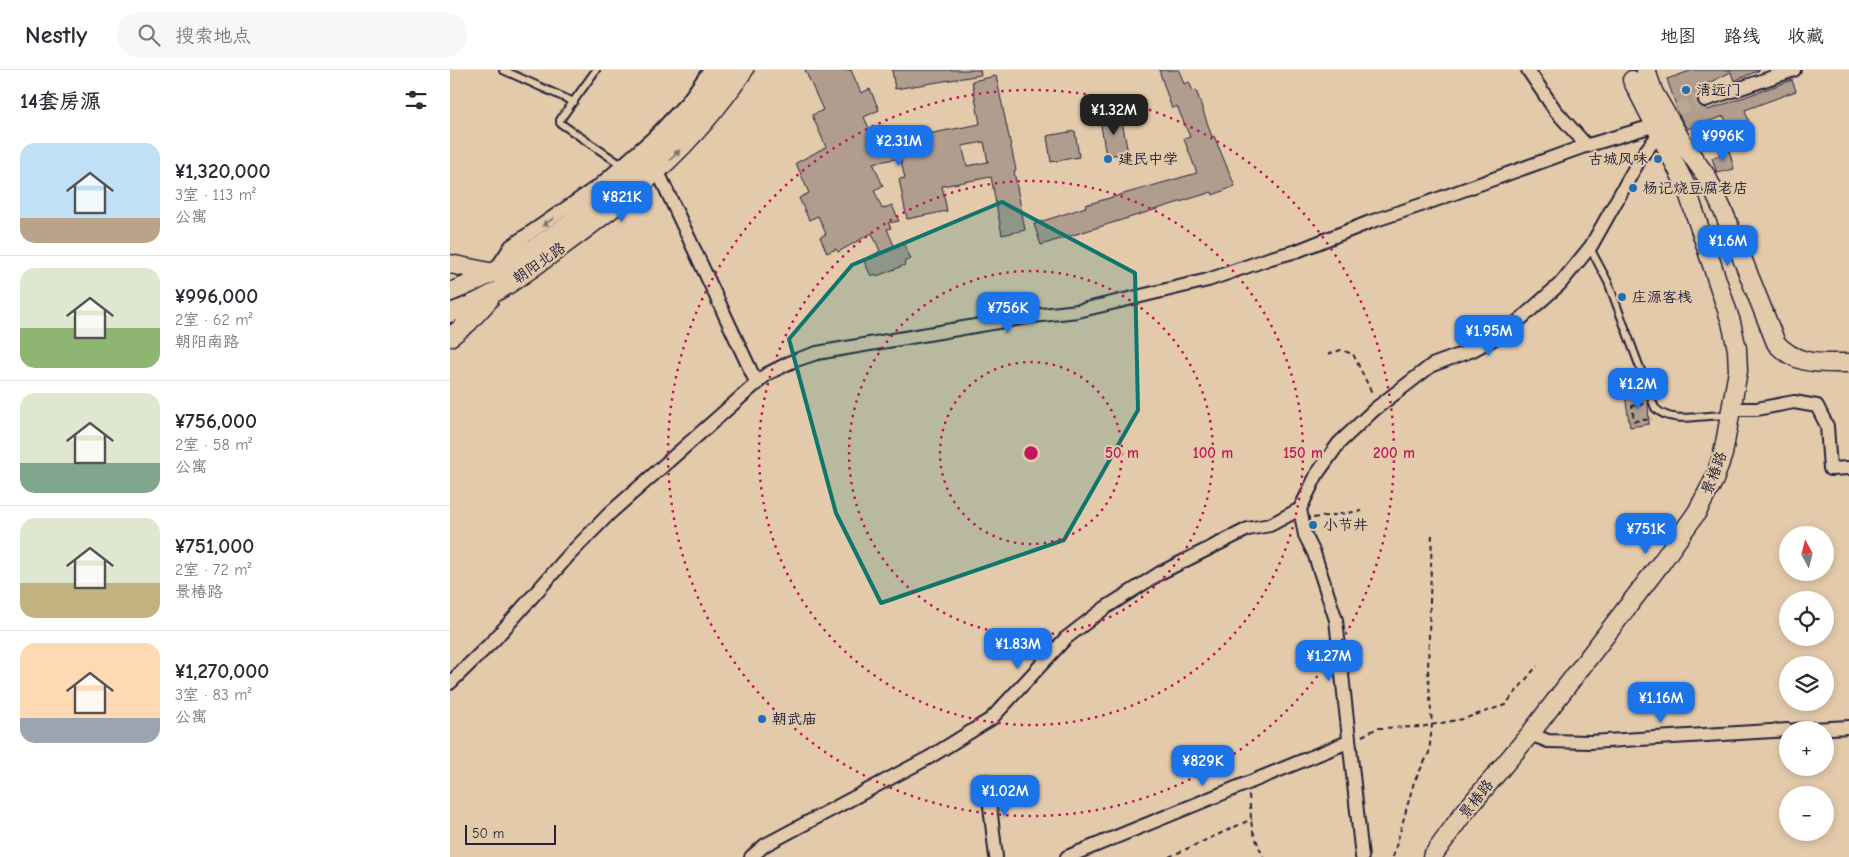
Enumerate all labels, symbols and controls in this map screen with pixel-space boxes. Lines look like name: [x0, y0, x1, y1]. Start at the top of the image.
search box: [117, 12, 467, 57]
text: Nestly: [25, 21, 87, 49]
icon: search: [135, 21, 163, 49]
text: 搜索地点: [175, 25, 251, 47]
text: 地图: [1660, 26, 1696, 47]
text: 路线: [1724, 26, 1760, 47]
text: 收藏: [1788, 26, 1824, 47]
place label: 清远门: [1696, 81, 1741, 99]
marker: 清远门: [1680, 84, 1692, 96]
icon: filters: [402, 86, 430, 114]
text: 14套房源: [20, 89, 101, 113]
pin: ¥1.32M: [1073, 93, 1155, 136]
text: ¥1.32M: [1091, 101, 1137, 119]
pin: ¥996K: [1688, 119, 1758, 162]
pin: ¥2.31M: [858, 124, 940, 167]
text: ¥996K: [1702, 127, 1744, 145]
text: ¥2.31M: [876, 132, 922, 150]
one-way arrow: [669, 150, 681, 162]
place label: 建民中学: [1118, 150, 1178, 168]
place label: 古城风味: [1588, 150, 1648, 168]
marker: 建民中学: [1102, 153, 1114, 165]
marker: 古城风味: [1652, 153, 1664, 165]
text: ¥1,320,000: [175, 159, 270, 183]
icon: home: [60, 163, 120, 223]
place label: 杨记烧豆腐老店: [1643, 179, 1748, 197]
pin: ¥821K: [587, 180, 657, 223]
marker: 杨记烧豆腐老店: [1627, 182, 1639, 194]
text: 3室 · 113 m²: [175, 186, 256, 204]
text: ¥821K: [602, 188, 642, 206]
text: 公寓: [175, 208, 207, 226]
one-way arrow: [541, 217, 555, 227]
pin: ¥1.6M: [1693, 224, 1763, 267]
text: ¥1.6M: [1709, 232, 1747, 250]
street label: 朝阳北路: [509, 238, 569, 288]
text: ¥996,000: [175, 284, 258, 308]
icon: home: [60, 288, 120, 348]
place label: 庄源客栈: [1632, 288, 1692, 306]
marker: 庄源客栈: [1616, 291, 1628, 303]
pin: ¥756K: [973, 292, 1043, 334]
text: ¥756K: [988, 299, 1028, 317]
text: 2室 · 62 m²: [175, 311, 252, 329]
pin: ¥1.95M: [1448, 314, 1530, 357]
text: ¥1.95M: [1466, 322, 1512, 340]
text: 朝阳南路: [175, 333, 239, 351]
pin: ¥1.2M: [1603, 368, 1673, 410]
text: ¥1.2M: [1619, 375, 1657, 393]
text: ¥756,000: [175, 409, 257, 433]
icon: home: [60, 413, 120, 473]
text: 2室 · 58 m²: [175, 436, 252, 454]
centre of rings: [1022, 444, 1040, 462]
text: 50 m: [1105, 444, 1139, 462]
text: 100 m: [1193, 444, 1233, 462]
text: 150 m: [1283, 444, 1323, 462]
text: 200 m: [1373, 444, 1415, 462]
street label: 景椿路: [1698, 449, 1730, 497]
text: 公寓: [175, 458, 207, 476]
pin: ¥751K: [1611, 512, 1681, 555]
place label: 小节井: [1323, 516, 1368, 534]
marker: 小节井: [1307, 519, 1319, 531]
text: ¥751K: [1627, 520, 1665, 538]
north arrow: [1779, 526, 1834, 581]
map controls: [1779, 526, 1834, 841]
text: ¥751,000: [175, 534, 254, 558]
icon: home: [60, 538, 120, 598]
text: 2室 · 72 m²: [175, 561, 251, 579]
text: 景椿路: [175, 583, 223, 601]
button: locate: [1779, 591, 1834, 646]
pin: ¥1.83M: [977, 628, 1059, 670]
text: ¥1.83M: [995, 635, 1041, 653]
pin: ¥1.27M: [1288, 640, 1370, 682]
text: ¥1.27M: [1307, 647, 1351, 665]
button: layers: [1779, 656, 1834, 711]
text: ¥1,270,000: [175, 659, 269, 683]
icon: home: [60, 663, 120, 723]
pin: ¥1.16M: [1620, 682, 1702, 724]
text: 3室 · 83 m²: [175, 686, 252, 704]
text: ¥1.16M: [1639, 689, 1683, 707]
text: 公寓: [175, 708, 207, 726]
place label: 朝武庙: [772, 710, 817, 728]
marker: 朝武庙: [756, 713, 768, 725]
button: +: [1779, 721, 1834, 776]
pin: ¥829K: [1168, 744, 1238, 787]
text: ¥829K: [1182, 752, 1224, 770]
pin: ¥1.02M: [964, 774, 1046, 817]
street label: 景椿路: [1455, 776, 1497, 822]
text: ¥1.02M: [981, 782, 1029, 800]
button: −: [1779, 786, 1834, 841]
scale bar: [465, 822, 556, 845]
text: 50 m: [472, 825, 504, 842]

